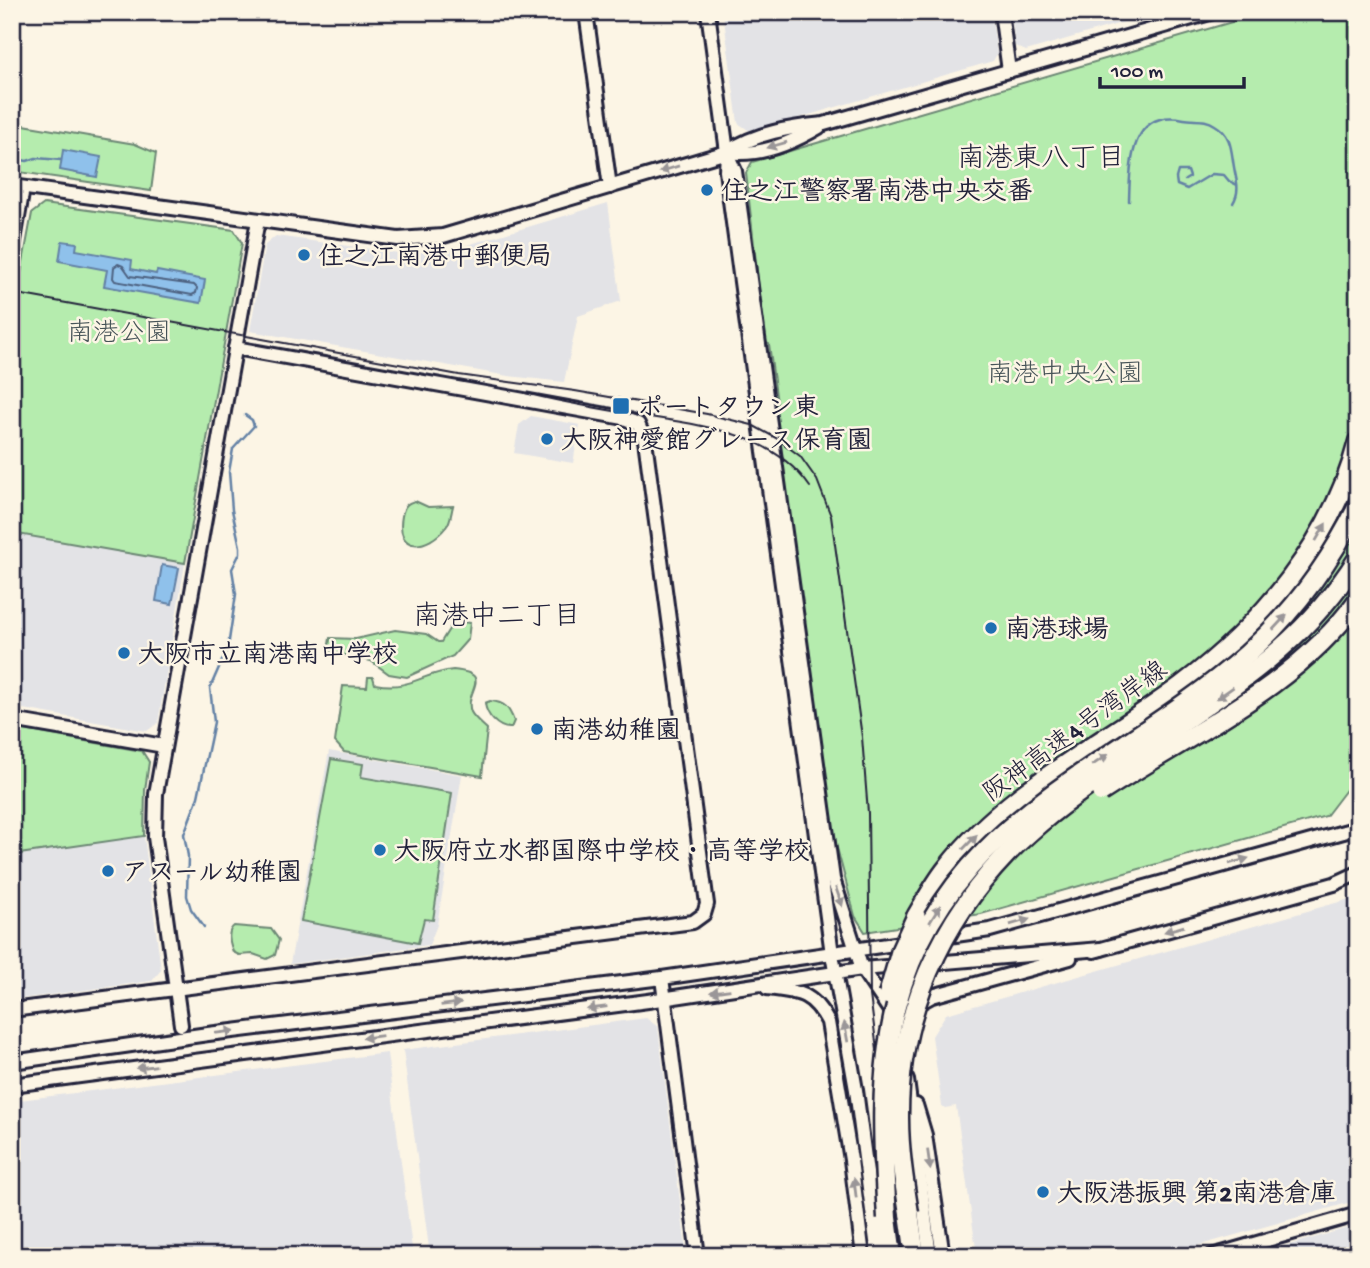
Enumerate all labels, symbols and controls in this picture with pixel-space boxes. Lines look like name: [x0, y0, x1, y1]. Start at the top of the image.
scale bar: [1100, 46, 1244, 90]
text: 100 m: [1110, 61, 1163, 86]
one-way arrow: [767, 141, 788, 151]
district label: 南港東八丁目: [957, 143, 1125, 177]
one-way arrow: [658, 165, 679, 175]
place label: 住之江警察署南港中央交番: [721, 177, 1033, 210]
marker: 住之江警察署南港中央交番: [699, 182, 715, 198]
place label: 住之江南港中郵便局: [318, 242, 552, 275]
marker: 住之江南港中郵便局: [296, 247, 312, 263]
park label: 南港公園: [67, 318, 171, 351]
park label: 南港中央公園: [987, 359, 1143, 392]
place label: ポートタウン東: [637, 393, 819, 426]
marker: ポートタウン東: [611, 396, 631, 416]
place label: 大阪神愛館グレース保育園: [561, 426, 872, 459]
marker: 大阪神愛館グレース保育園: [539, 431, 555, 447]
one-way arrow: [1315, 522, 1327, 542]
district label: 南港中二丁目: [413, 601, 581, 635]
one-way arrow: [1272, 613, 1288, 631]
place label: 南港球場: [1005, 615, 1109, 648]
marker: 南港球場: [983, 620, 999, 636]
place label: 大阪市立南港南中学校: [138, 640, 398, 673]
marker: 大阪市立南港南中学校: [116, 645, 132, 661]
street label: 阪神高速4号湾岸線: [977, 655, 1175, 811]
one-way arrow: [1216, 686, 1235, 699]
place label: 南港幼稚園: [551, 716, 681, 749]
marker: 南港幼稚園: [529, 721, 545, 737]
one-way arrow: [1091, 753, 1109, 767]
one-way arrow: [962, 834, 978, 851]
place label: 大阪府立水都国際中学校・高等学校: [394, 837, 810, 870]
marker: 大阪府立水都国際中学校・高等学校: [372, 842, 388, 858]
one-way arrow: [1228, 855, 1250, 866]
place label: アスール幼稚園: [122, 858, 302, 891]
marker: アスール幼稚園: [100, 863, 116, 879]
one-way arrow: [834, 887, 845, 908]
one-way arrow: [929, 904, 942, 924]
one-way arrow: [1009, 917, 1030, 927]
one-way arrow: [1163, 924, 1184, 934]
one-way arrow: [708, 986, 730, 997]
one-way arrow: [440, 998, 462, 1009]
one-way arrow: [586, 1002, 608, 1013]
one-way arrow: [840, 1021, 851, 1043]
one-way arrow: [215, 1026, 237, 1037]
one-way arrow: [361, 1032, 383, 1043]
one-way arrow: [135, 1062, 157, 1073]
one-way arrow: [924, 1149, 935, 1171]
one-way arrow: [849, 1177, 860, 1199]
place label: 大阪港振興 第2南港倉庫: [1057, 1179, 1336, 1212]
marker: 大阪港振興 第2南港倉庫: [1035, 1184, 1051, 1200]

